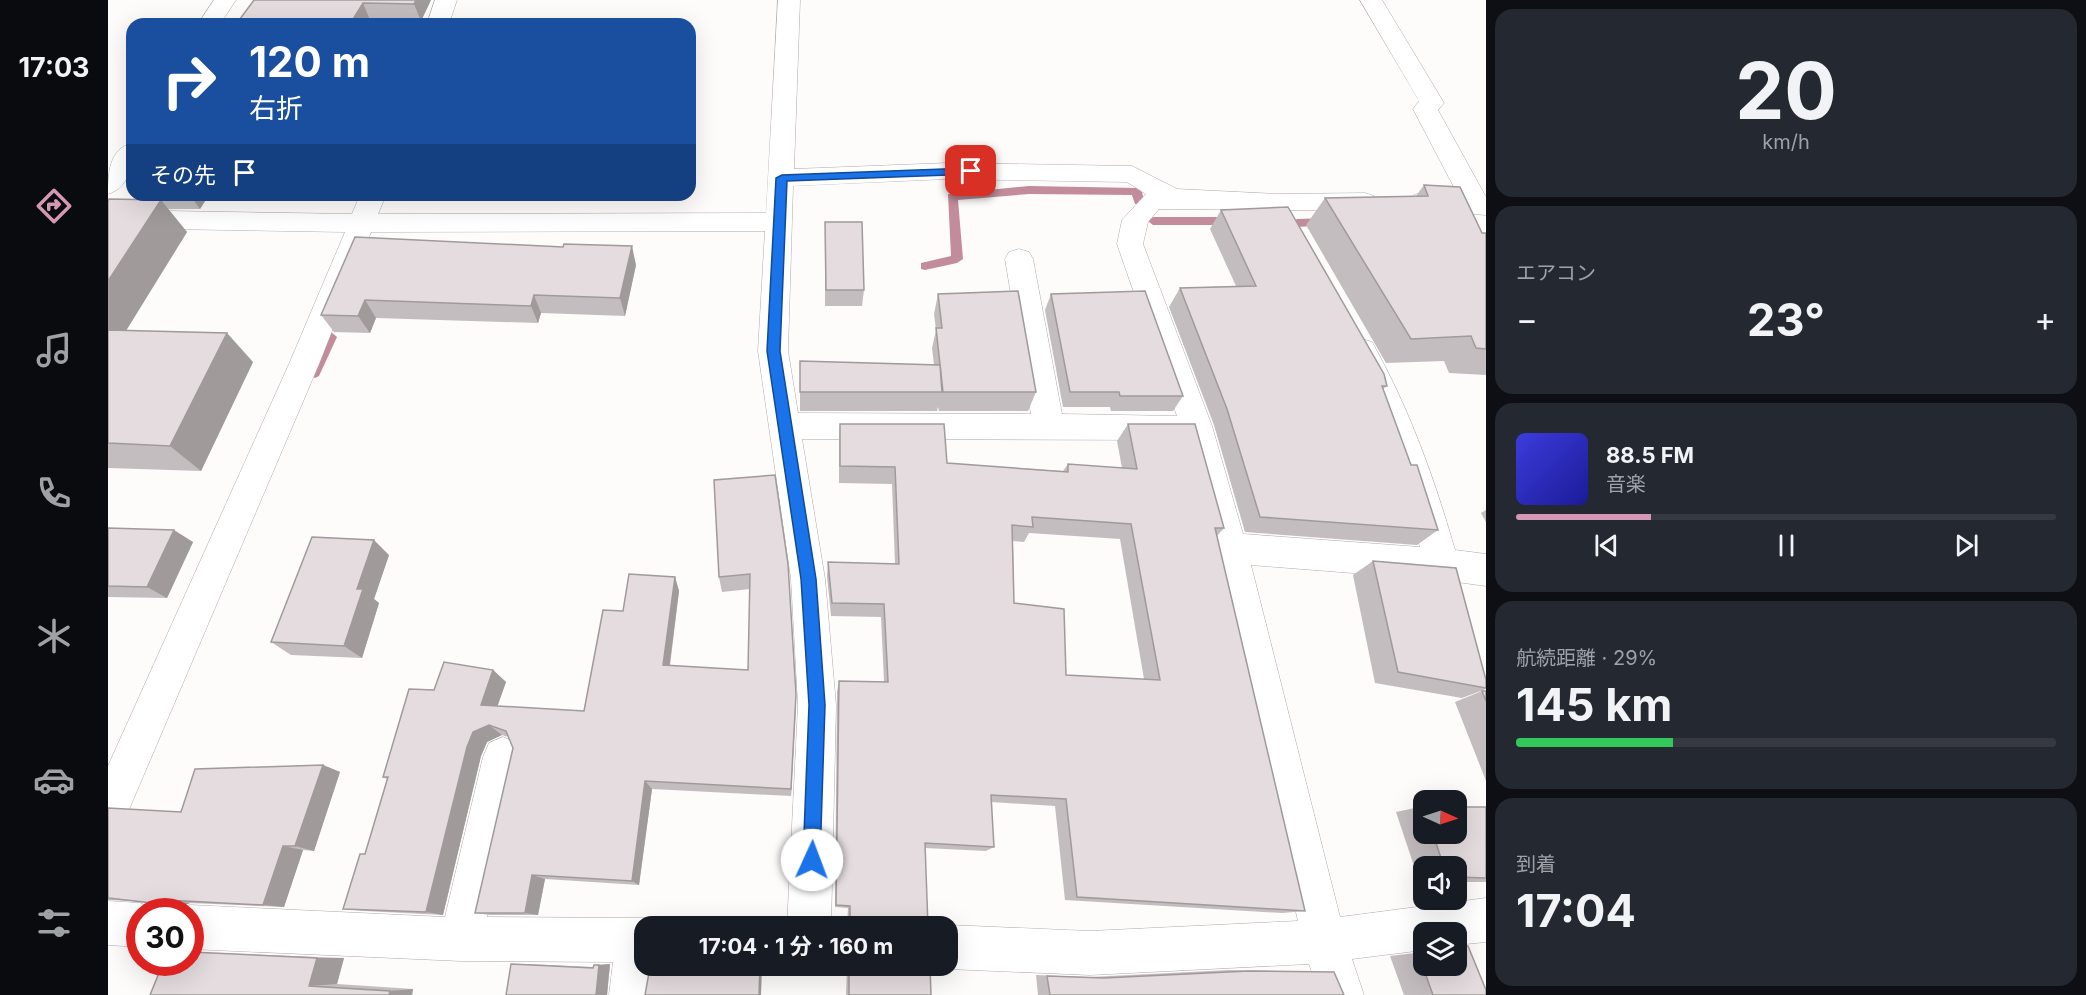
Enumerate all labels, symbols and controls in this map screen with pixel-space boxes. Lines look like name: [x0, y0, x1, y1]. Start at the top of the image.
text: 120 m: [249, 36, 370, 87]
icon: right: [150, 42, 228, 120]
text: 20: [1735, 43, 1837, 138]
text: 17:03: [18, 51, 90, 84]
text: 右折: [249, 92, 303, 125]
text: km/h: [1762, 130, 1810, 154]
pin: [945, 145, 996, 196]
icon: arrive: [954, 154, 987, 187]
icon: arrive: [228, 156, 261, 189]
text: その先: [150, 162, 216, 188]
icon: directions: [33, 185, 75, 227]
text: エアコン: [1516, 261, 1596, 285]
text: 23°: [1747, 292, 1825, 347]
text: −: [1516, 299, 1538, 339]
text: +: [2034, 299, 2056, 339]
icon: music: [33, 329, 75, 371]
text: 88.5 FM: [1606, 442, 1694, 468]
icon: phone: [33, 472, 75, 514]
text: 音楽: [1606, 472, 1646, 496]
icon: previous: [1590, 529, 1623, 562]
icon: pause: [1770, 529, 1803, 562]
icon: next: [1950, 529, 1983, 562]
icon: climate: [33, 615, 75, 657]
text: 航続距離 · 29%: [1516, 646, 1657, 670]
text: 145 km: [1516, 677, 1672, 732]
icon: car: [33, 759, 75, 801]
north arrow: [1413, 790, 1467, 844]
map controls: [1413, 790, 1467, 976]
position arrow: [780, 828, 844, 892]
text: 到着: [1516, 852, 1556, 876]
button: sound: [1413, 856, 1467, 910]
text: 17:04: [1516, 883, 1636, 938]
speed limit sign: 30: [126, 898, 204, 976]
icon: filters: [33, 902, 75, 944]
button: layers: [1413, 922, 1467, 976]
text: 17:04 · 1 分 · 160 m: [699, 933, 893, 959]

